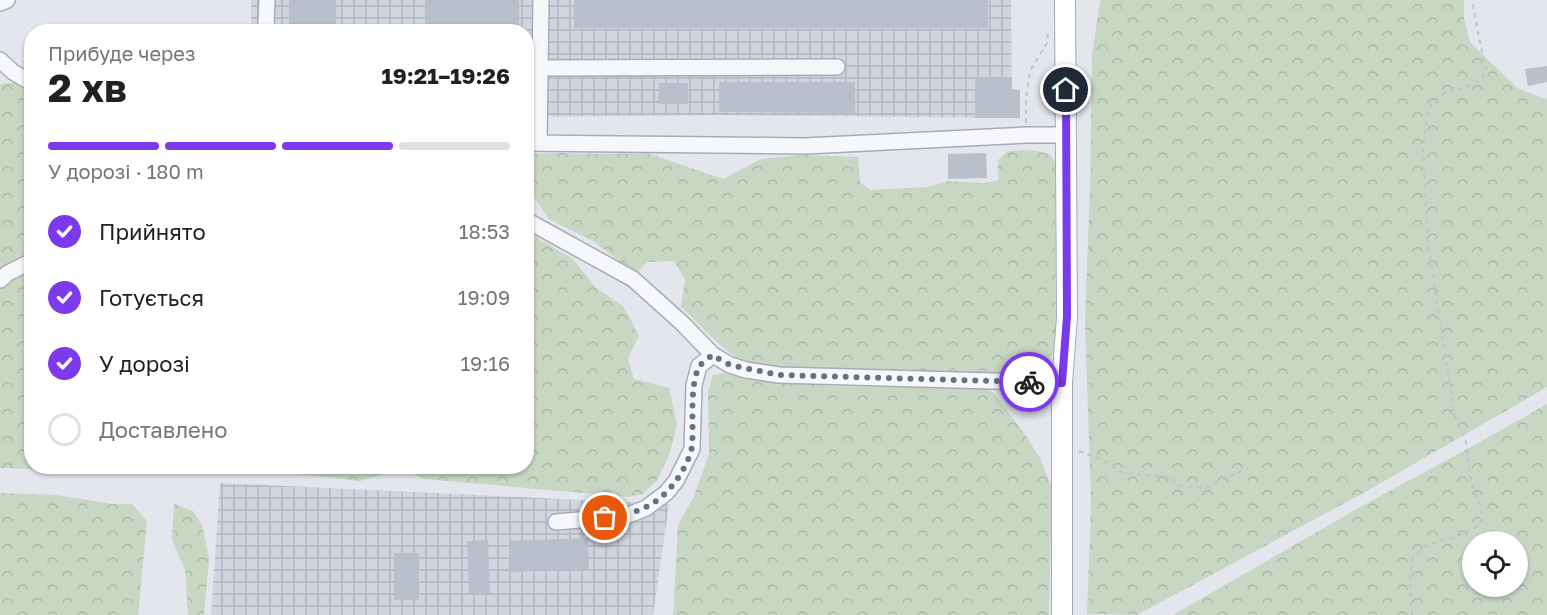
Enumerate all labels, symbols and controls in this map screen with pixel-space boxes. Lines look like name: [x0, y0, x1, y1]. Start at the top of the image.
text: Прибуде через: [48, 41, 195, 65]
text: 19:21–19:26: [382, 62, 510, 89]
text: 2 хв: [48, 64, 127, 111]
pin: [1040, 64, 1091, 115]
icon: home: [1049, 73, 1082, 106]
text: У дорозі · 180 m: [48, 159, 204, 183]
icon: check: [48, 215, 81, 248]
text: Прийнято: [99, 218, 206, 245]
text: 18:53: [459, 219, 510, 243]
icon: check: [48, 281, 81, 314]
text: Готується: [99, 284, 204, 311]
text: 19:09: [458, 285, 510, 309]
icon: check: [48, 347, 81, 380]
text: У дорозі: [99, 350, 190, 377]
text: 19:16: [460, 351, 510, 375]
courier: [999, 352, 1059, 412]
icon: bike: [1013, 366, 1046, 399]
text: Доставлено: [99, 416, 227, 443]
pin: [579, 492, 630, 543]
icon: bag: [588, 501, 621, 534]
map controls: [1462, 531, 1528, 597]
button: locate: [1462, 531, 1528, 597]

